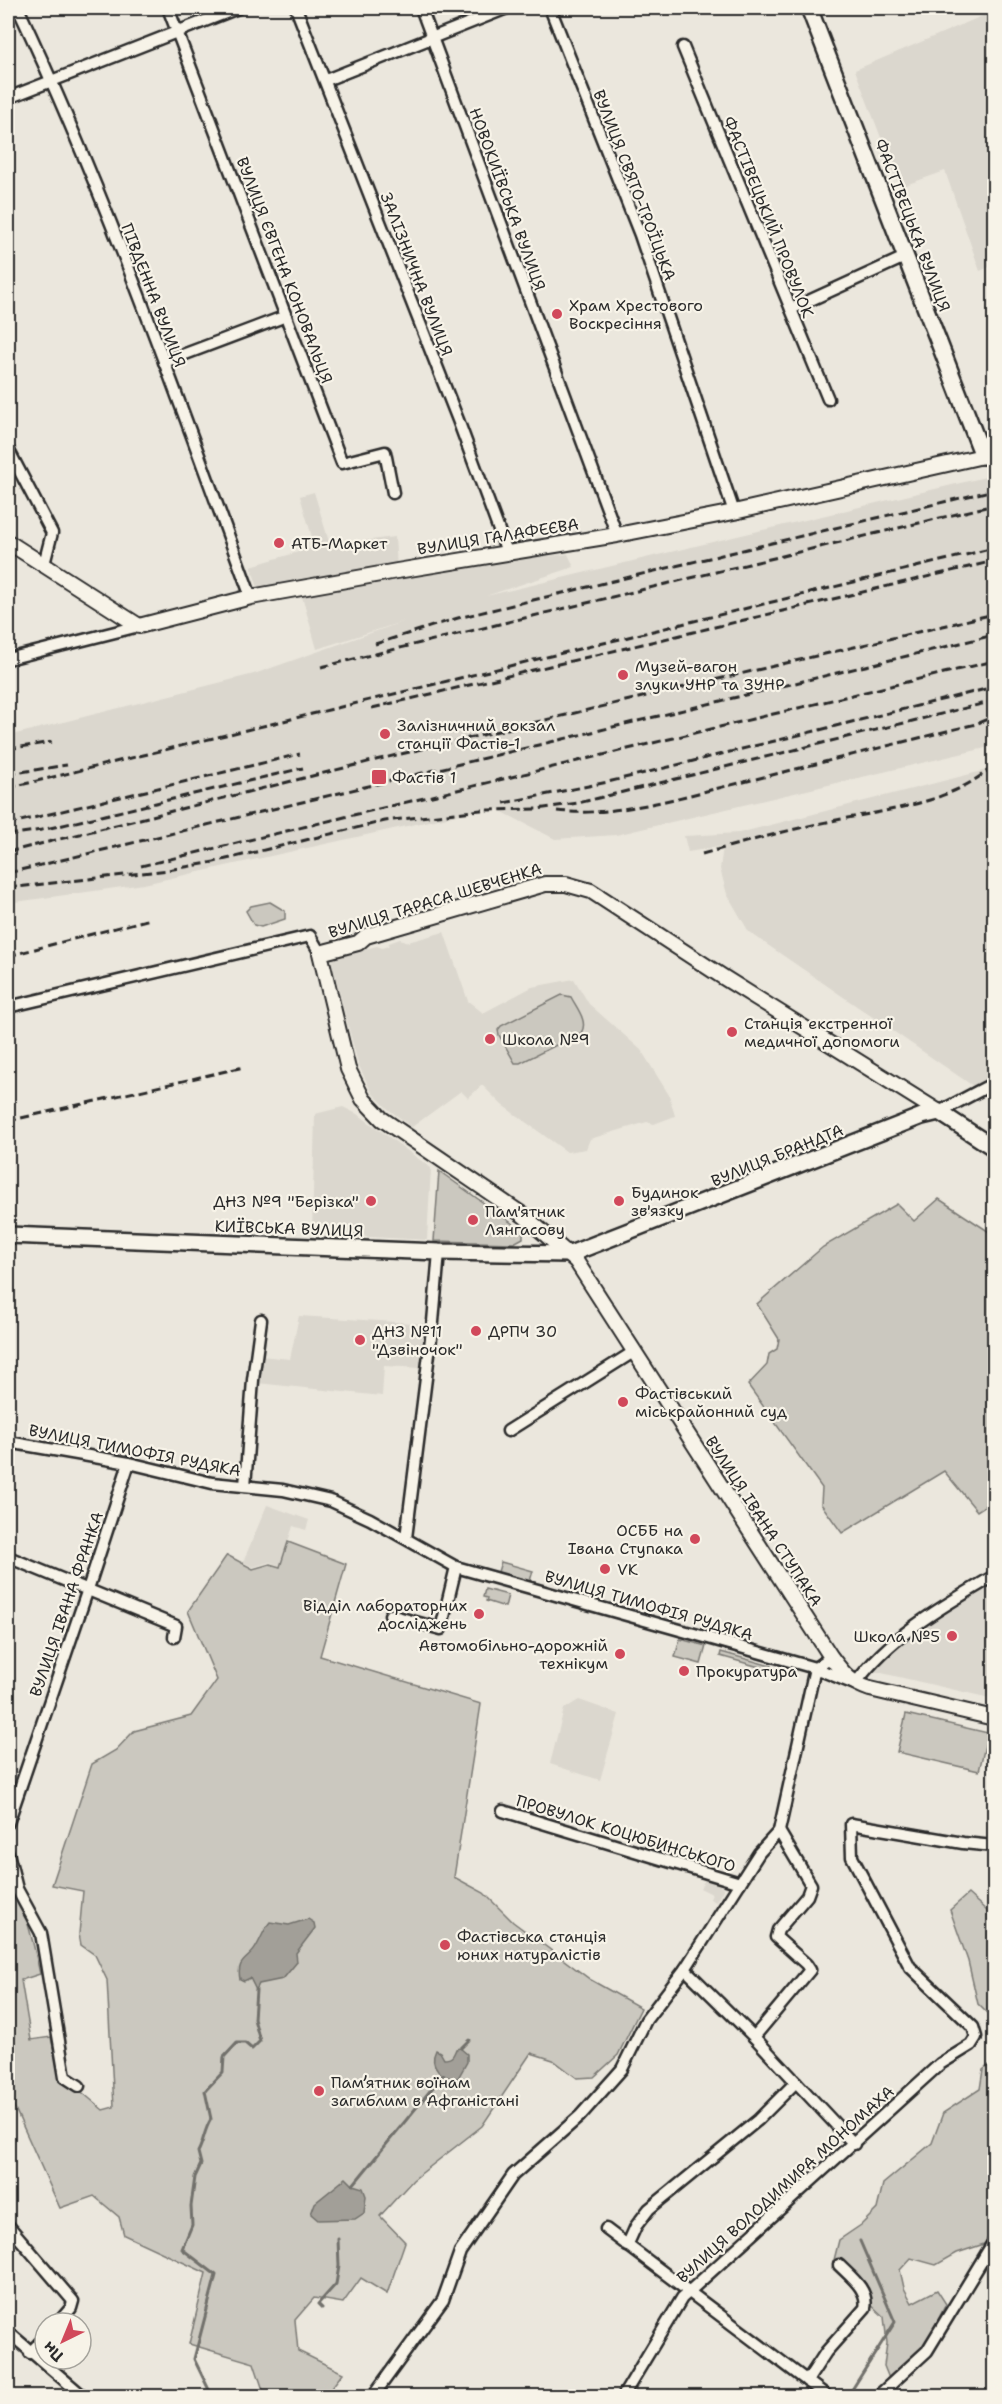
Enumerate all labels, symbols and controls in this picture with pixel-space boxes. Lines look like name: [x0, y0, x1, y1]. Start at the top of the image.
street label: ВУЛИЦЯ СВЯТО-ТРОЇЦЬКА: [588, 87, 681, 284]
street label: НОВОКИЇВСЬКА ВУЛИЦЯ: [465, 105, 550, 294]
street label: ФАСТІВЕЦЬКИЙ ПРОВУЛОК: [718, 113, 819, 322]
street label: ФАСТІВЕЦЬКА ВУЛИЦЯ: [870, 136, 955, 315]
street label: ВУЛИЦЯ ЄВГЕНА КОНОВАЛЬЦЯ: [232, 154, 338, 386]
street label: ЗАЛІЗНИЧНА ВУЛИЦЯ: [376, 189, 457, 359]
street label: ПІВДЕННА ВУЛИЦЯ: [116, 220, 191, 370]
place label: Храм Хрестового Воскресіння: [569, 295, 703, 334]
marker: Храм Хрестового Воскресіння: [550, 307, 564, 321]
street label: ВУЛИЦЯ ГАЛАФЕЄВА: [416, 513, 580, 560]
place label: АТБ-Маркет: [291, 533, 388, 554]
marker: АТБ-Маркет: [272, 536, 286, 550]
place label: Музей-вагон злуки УНР та ЗУНР: [635, 656, 785, 695]
marker: Музей-вагон злуки УНР та ЗУНР: [616, 668, 630, 682]
place label: Залізничний вокзал станції Фастів-1: [397, 715, 555, 754]
marker: Залізничний вокзал станції Фастів-1: [378, 727, 392, 741]
place label: Фастів 1: [392, 767, 456, 788]
marker: Фастів 1: [370, 768, 388, 786]
street label: ВУЛИЦЯ ТАРАСА ШЕВЧЕНКА: [326, 858, 544, 943]
place label: Станція екстренної медичної допомоги: [744, 1013, 900, 1052]
marker: Станція екстренної медичної допомоги: [725, 1025, 739, 1039]
place label: Школа №9: [502, 1029, 590, 1050]
marker: Школа №9: [483, 1032, 497, 1046]
street label: ВУЛИЦЯ БРАНДТА: [708, 1119, 846, 1192]
place label: Будинок зв'язку: [631, 1182, 699, 1221]
place label: ДНЗ №9 "Берізка": [213, 1191, 359, 1212]
marker: ДНЗ №9 "Берізка": [364, 1194, 378, 1208]
marker: Будинок зв'язку: [612, 1194, 626, 1208]
place label: Пам'ятник Лянгасову: [485, 1201, 566, 1240]
marker: Пам'ятник Лянгасову: [466, 1213, 480, 1227]
street label: КИЇВСЬКА ВУЛИЦЯ: [214, 1215, 364, 1242]
place label: ДНЗ №11 "Дзвіночок": [372, 1321, 463, 1360]
place label: ДРПЧ 30: [488, 1321, 557, 1342]
marker: ДРПЧ 30: [469, 1324, 483, 1338]
marker: ДНЗ №11 "Дзвіночок": [353, 1333, 367, 1347]
place label: Фастівський міськрайонний суд: [635, 1383, 787, 1422]
marker: Фастівський міськрайонний суд: [616, 1395, 630, 1409]
street label: ВУЛИЦЯ ТИМОФІЯ РУДЯКА: [27, 1420, 243, 1481]
street label: ВУЛИЦЯ ІВАНА СТУПАКА: [700, 1432, 827, 1611]
street label: ВУЛИЦЯ ІВАНА ФРАНКА: [25, 1509, 108, 1699]
place label: ОСББ на Івана Ступака: [568, 1520, 683, 1559]
marker: ОСББ на Івана Ступака: [688, 1532, 702, 1546]
place label: VK: [617, 1559, 639, 1580]
marker: VK: [598, 1562, 612, 1576]
street label: ВУЛИЦЯ ТИМОФІЯ РУДЯКА: [542, 1566, 755, 1645]
place label: Відділ лабораторних досліджень: [303, 1595, 467, 1634]
marker: Відділ лабораторних досліджень: [472, 1607, 486, 1621]
place label: Школа №5: [854, 1626, 940, 1647]
marker: Школа №5: [945, 1629, 959, 1643]
place label: Автомобільно-дорожній технікум: [418, 1635, 608, 1674]
marker: Автомобільно-дорожній технікум: [613, 1647, 627, 1661]
place label: Прокуратура: [696, 1661, 798, 1682]
marker: Прокуратура: [677, 1664, 691, 1678]
street label: ПРОВУЛОК КОЦЮБИНСЬКОГО: [513, 1790, 738, 1877]
place label: Фастівська станція юних натуралістів: [457, 1926, 607, 1965]
marker: Фастівська станція юних натуралістів: [438, 1938, 452, 1952]
place label: Пам’ятник воїнам загиблим в Афганістані: [331, 2072, 519, 2111]
street label: ВУЛИЦЯ ВОЛОДИМИРА МОНОМАХА: [672, 2081, 898, 2288]
marker: Пам’ятник воїнам загиблим в Афганістані: [312, 2084, 326, 2098]
north arrow: [33, 2311, 93, 2371]
text: Пн: [38, 2337, 68, 2366]

